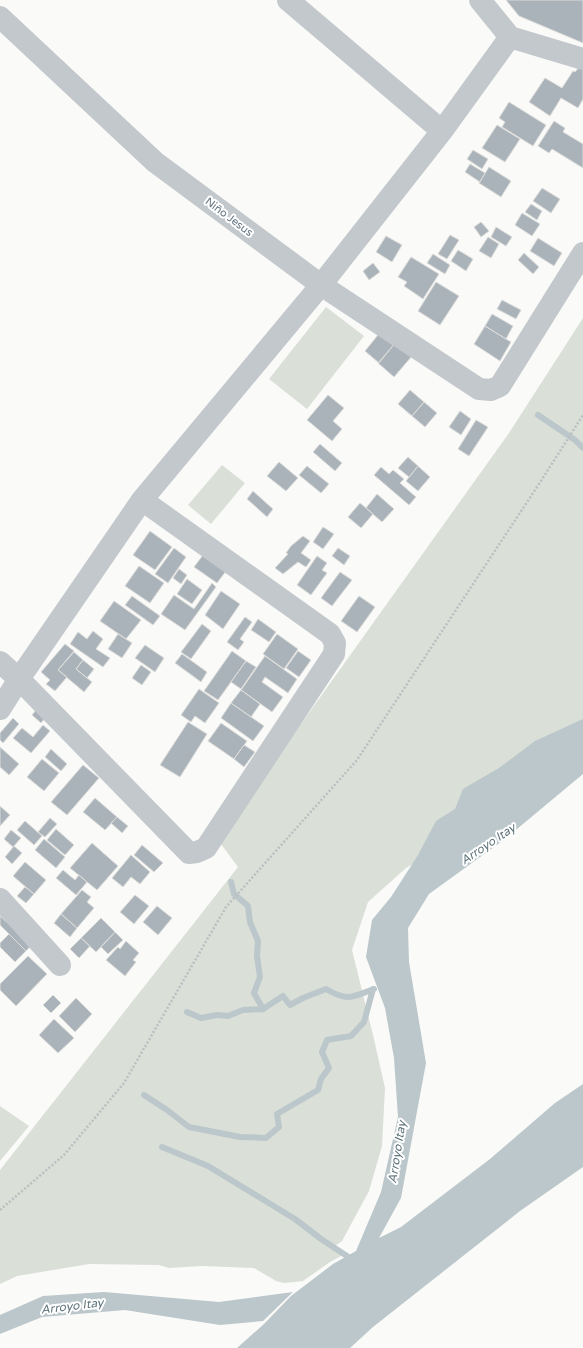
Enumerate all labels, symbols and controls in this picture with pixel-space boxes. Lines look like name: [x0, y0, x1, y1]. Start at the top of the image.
street label: Niño Jesus: [203, 195, 255, 239]
water label: Arroyo Itay: [458, 820, 519, 867]
water label: Arroyo Itay: [385, 1118, 409, 1184]
water label: Arroyo Itay: [40, 1295, 106, 1317]

